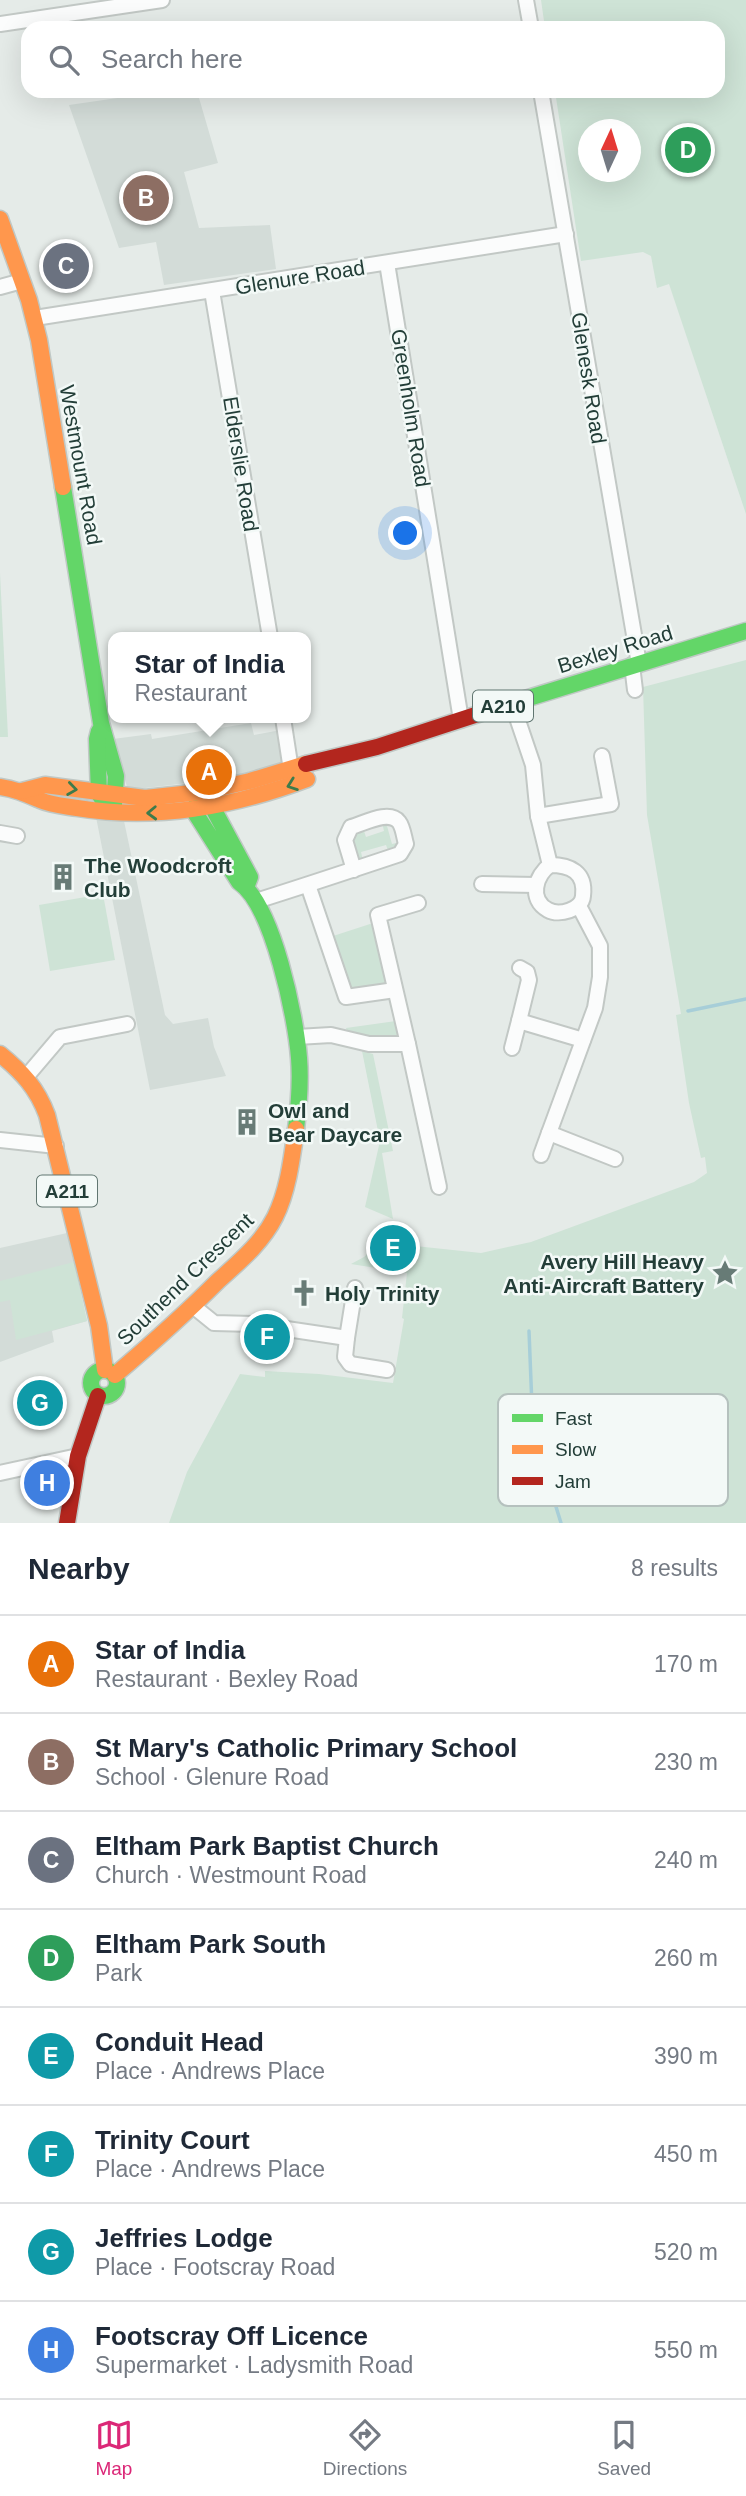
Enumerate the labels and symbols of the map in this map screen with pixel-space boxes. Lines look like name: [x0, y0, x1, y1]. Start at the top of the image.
north arrow: [578, 119, 641, 182]
pin: D: [665, 124, 711, 176]
pin: B: [123, 172, 169, 224]
pin: C: [43, 240, 89, 292]
street label: Glenure Road: [234, 255, 366, 299]
street label: Glenesk Road: [567, 310, 611, 446]
street label: Greenholm Road: [387, 327, 435, 489]
street label: Westmount Road: [56, 383, 106, 547]
street label: Elderslie Road: [219, 395, 263, 533]
your location: [388, 516, 422, 550]
street label: Bexley Road: [555, 621, 675, 677]
road number: A210: [473, 691, 533, 722]
pin: A: [186, 746, 232, 798]
one-way arrow: [287, 777, 299, 791]
one-way arrow: [66, 781, 78, 796]
one-way arrow: [147, 806, 158, 821]
place label: The Woodcroft Club: [84, 854, 232, 901]
building icon: The Woodcroft Club: [48, 862, 78, 892]
place label: Owl and Bear Daycare: [268, 1099, 402, 1146]
building icon: Owl and Bear Daycare: [232, 1107, 262, 1137]
road number: A211: [37, 1176, 97, 1206]
street label: Southend Crescent: [112, 1208, 258, 1350]
pin: E: [370, 1222, 416, 1274]
place label: Avery Hill Heavy Anti-Aircraft Battery: [503, 1250, 704, 1297]
place icon: Avery Hill Heavy Anti-Aircraft Battery: [710, 1258, 740, 1288]
church icon: Holy Trinity: [289, 1278, 319, 1308]
place label: Holy Trinity: [325, 1282, 440, 1305]
pin: F: [244, 1311, 290, 1363]
pin: G: [17, 1377, 63, 1429]
legend: [498, 1394, 728, 1506]
text: Fast: [555, 1408, 593, 1429]
text: Slow: [555, 1439, 596, 1460]
pin: H: [24, 1457, 70, 1509]
text: Jam: [555, 1471, 591, 1492]

